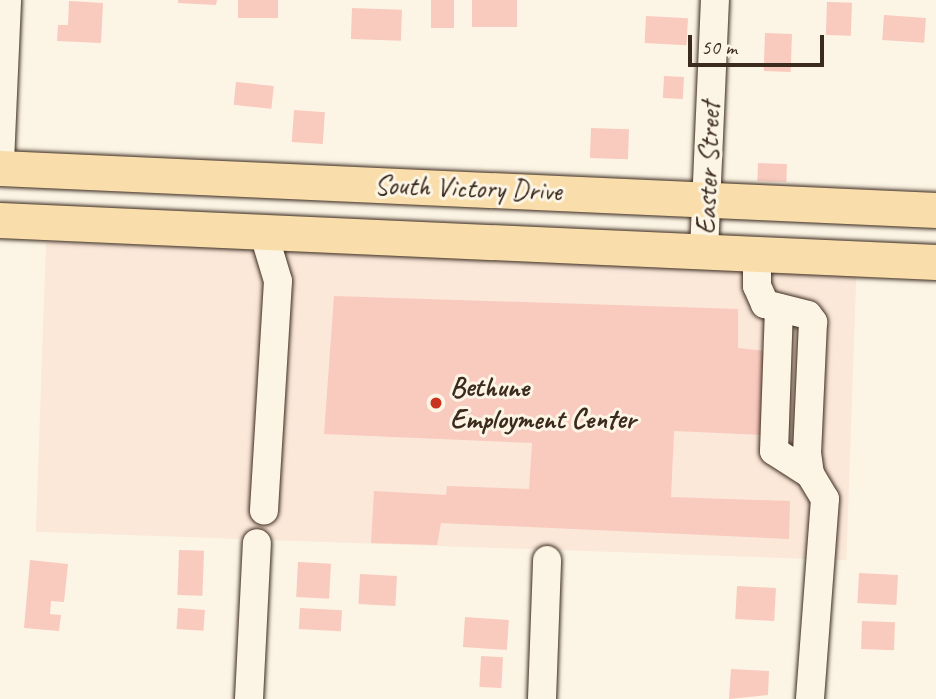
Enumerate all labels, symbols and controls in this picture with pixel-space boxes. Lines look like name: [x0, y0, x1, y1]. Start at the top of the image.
scale bar: [691, 21, 828, 65]
text: 50 m: [701, 34, 737, 60]
street label: Easter Street: [689, 101, 727, 235]
street label: South Victory Drive: [374, 168, 562, 208]
place label: Bethune Employment Center: [450, 370, 635, 436]
marker: Bethune Employment Center: [428, 395, 444, 411]

